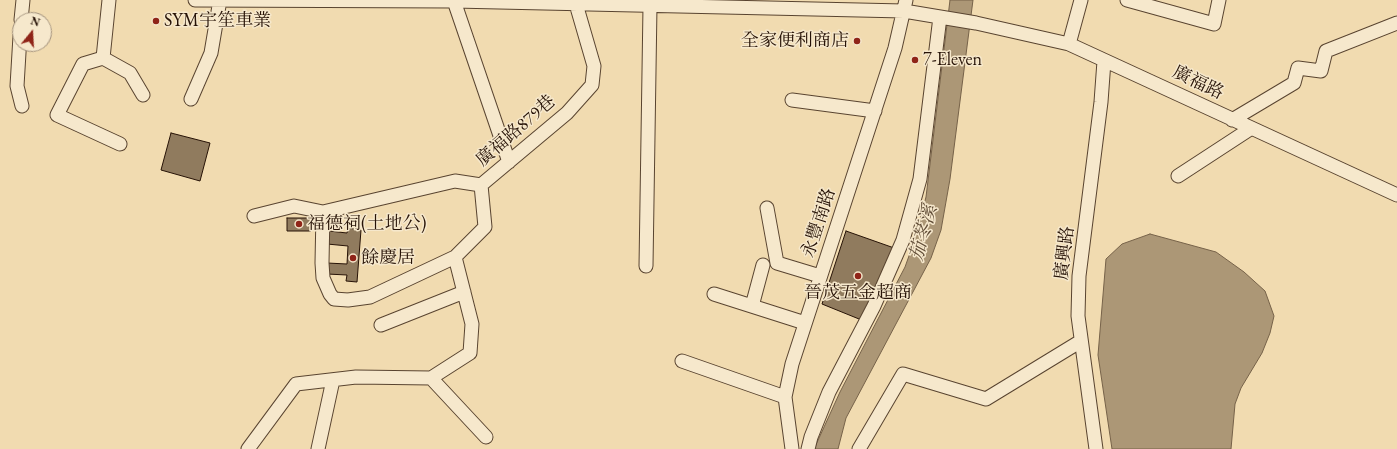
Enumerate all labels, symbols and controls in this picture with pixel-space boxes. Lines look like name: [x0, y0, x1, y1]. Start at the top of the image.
place label: SYM宇笙車業: [164, 10, 271, 32]
north arrow: [12, 12, 52, 52]
text: N: [29, 14, 42, 30]
marker: SYM宇笙車業: [151, 16, 161, 26]
place label: 全家便利商店: [741, 30, 849, 52]
marker: 全家便利商店: [852, 36, 862, 46]
place label: 7-Eleven: [923, 49, 982, 71]
marker: 7-Eleven: [910, 55, 920, 65]
street label: 廣福路: [1169, 61, 1227, 105]
street label: 廣福路879巷: [472, 91, 560, 171]
street label: 永豐南路: [798, 185, 840, 261]
water label: 茄苳溪: [906, 203, 942, 263]
place label: 福德祠(土地公): [307, 213, 426, 235]
marker: 福德祠(土地公): [294, 219, 304, 229]
street label: 廣興路: [1051, 225, 1079, 281]
place label: 餘慶居: [361, 247, 415, 269]
marker: 餘慶居: [348, 253, 358, 263]
marker: 晉茂五金超商: [853, 271, 863, 281]
place label: 晉茂五金超商: [804, 282, 912, 304]

